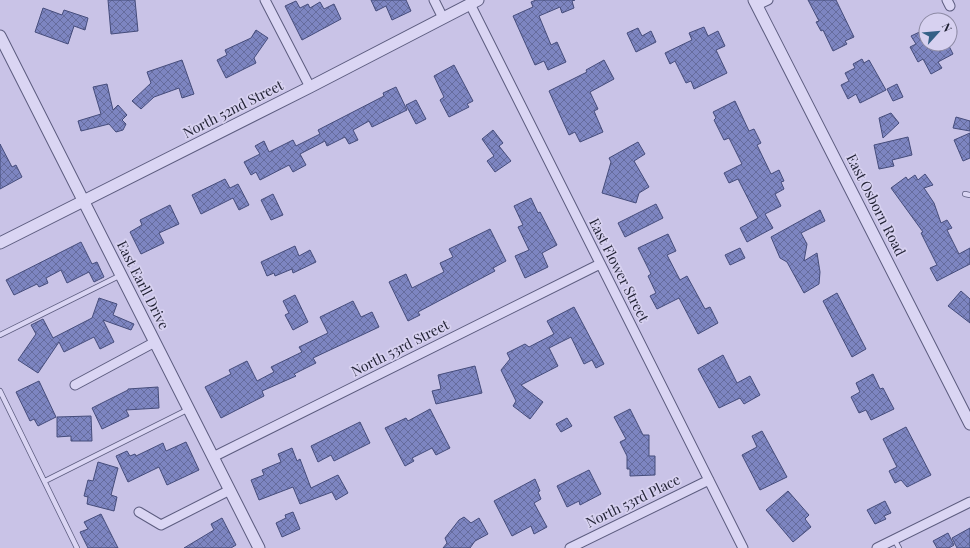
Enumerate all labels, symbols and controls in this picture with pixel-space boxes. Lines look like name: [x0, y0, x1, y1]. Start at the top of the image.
north arrow: [918, 12, 958, 52]
text: N: [939, 20, 956, 34]
street label: North 52nd Street: [179, 75, 287, 142]
street label: East Osborn Road: [843, 151, 910, 259]
street label: East Flower Street: [585, 215, 654, 326]
street label: East Earll Drive: [113, 237, 174, 332]
street label: North 53rd Street: [348, 314, 453, 380]
street label: North 53rd Place: [582, 469, 683, 532]

